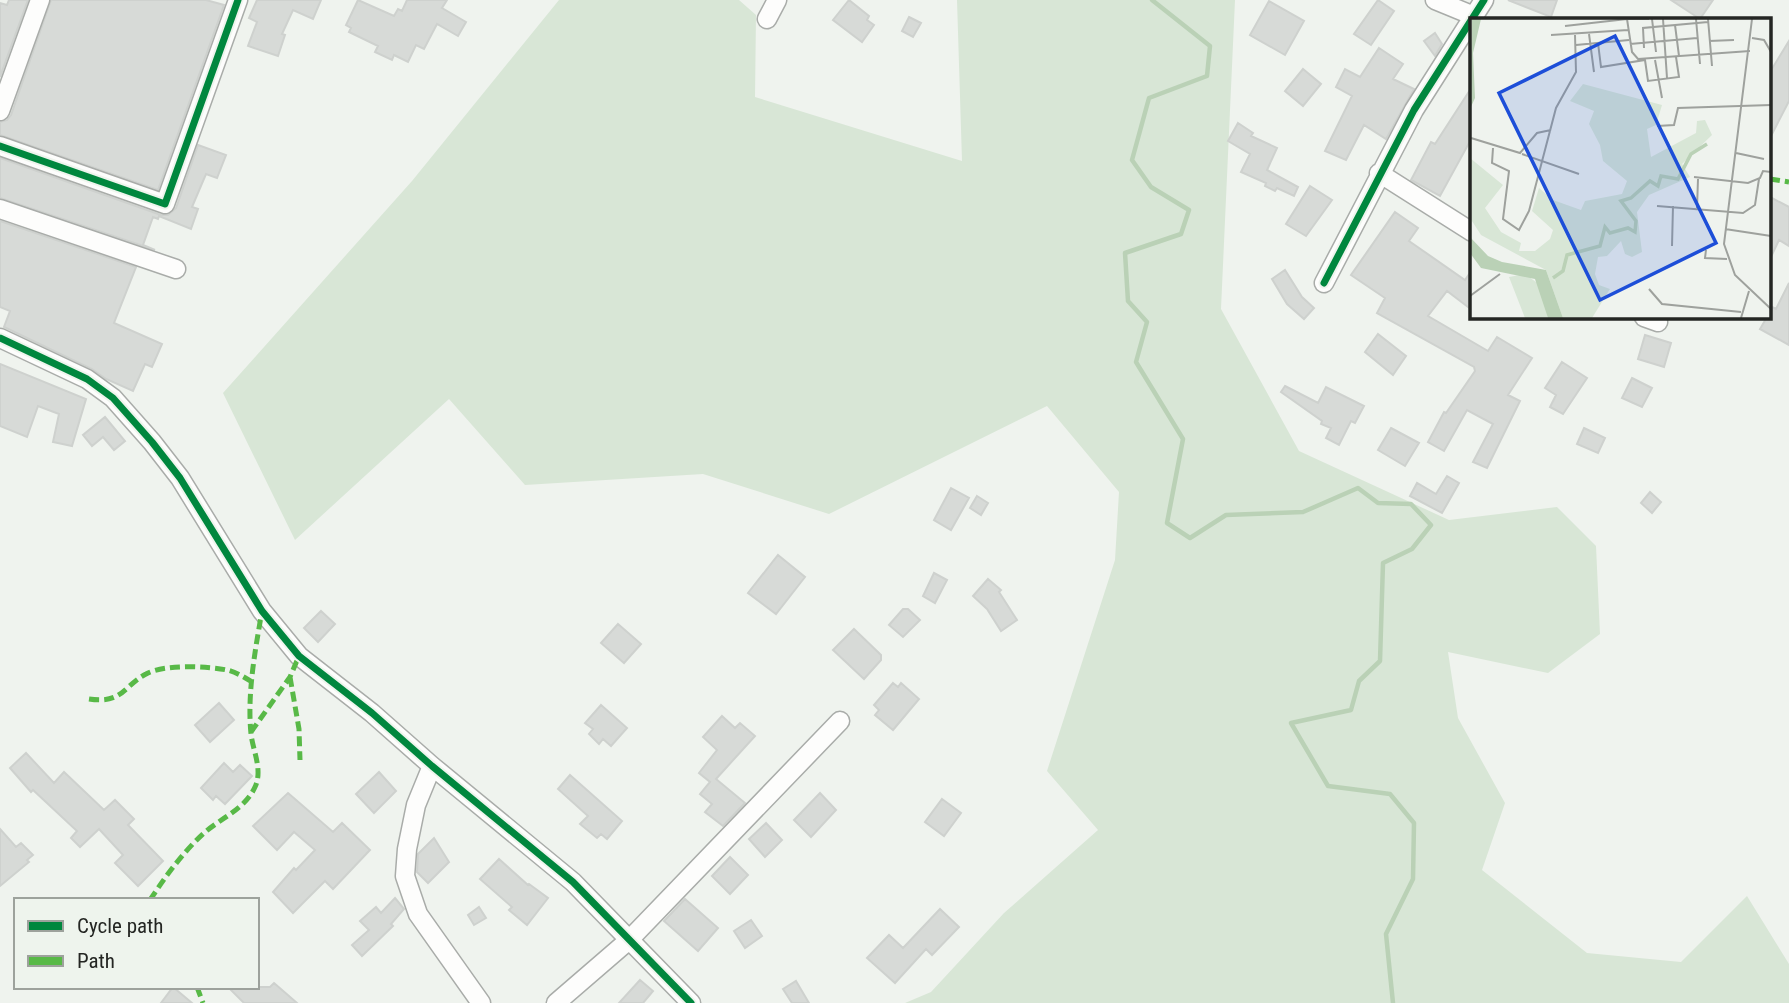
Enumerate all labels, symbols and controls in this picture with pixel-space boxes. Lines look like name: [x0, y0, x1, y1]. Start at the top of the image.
inset map: [1470, 18, 1772, 318]
legend: [14, 898, 259, 989]
text: Cycle path: [77, 914, 163, 938]
text: Path: [77, 949, 115, 973]

